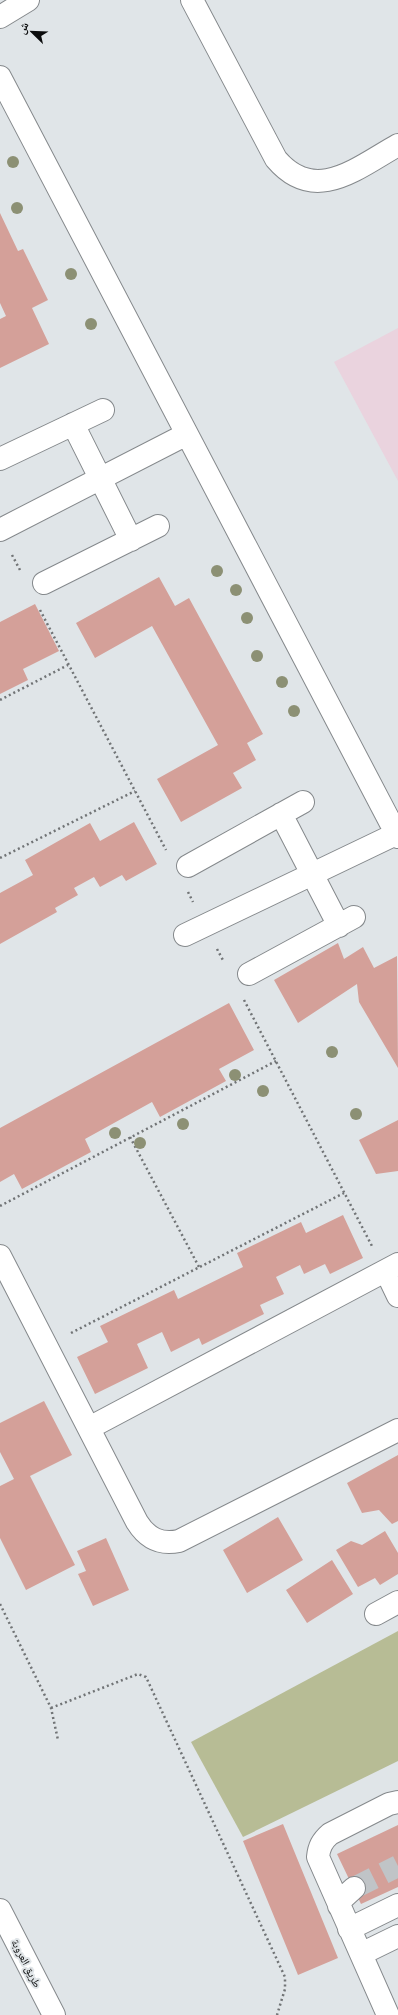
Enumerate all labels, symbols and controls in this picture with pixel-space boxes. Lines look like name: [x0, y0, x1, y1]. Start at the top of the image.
north arrow: [12, 12, 52, 52]
text: ش: [13, 19, 33, 37]
street label: طريق العروبة: [8, 1936, 46, 1990]

